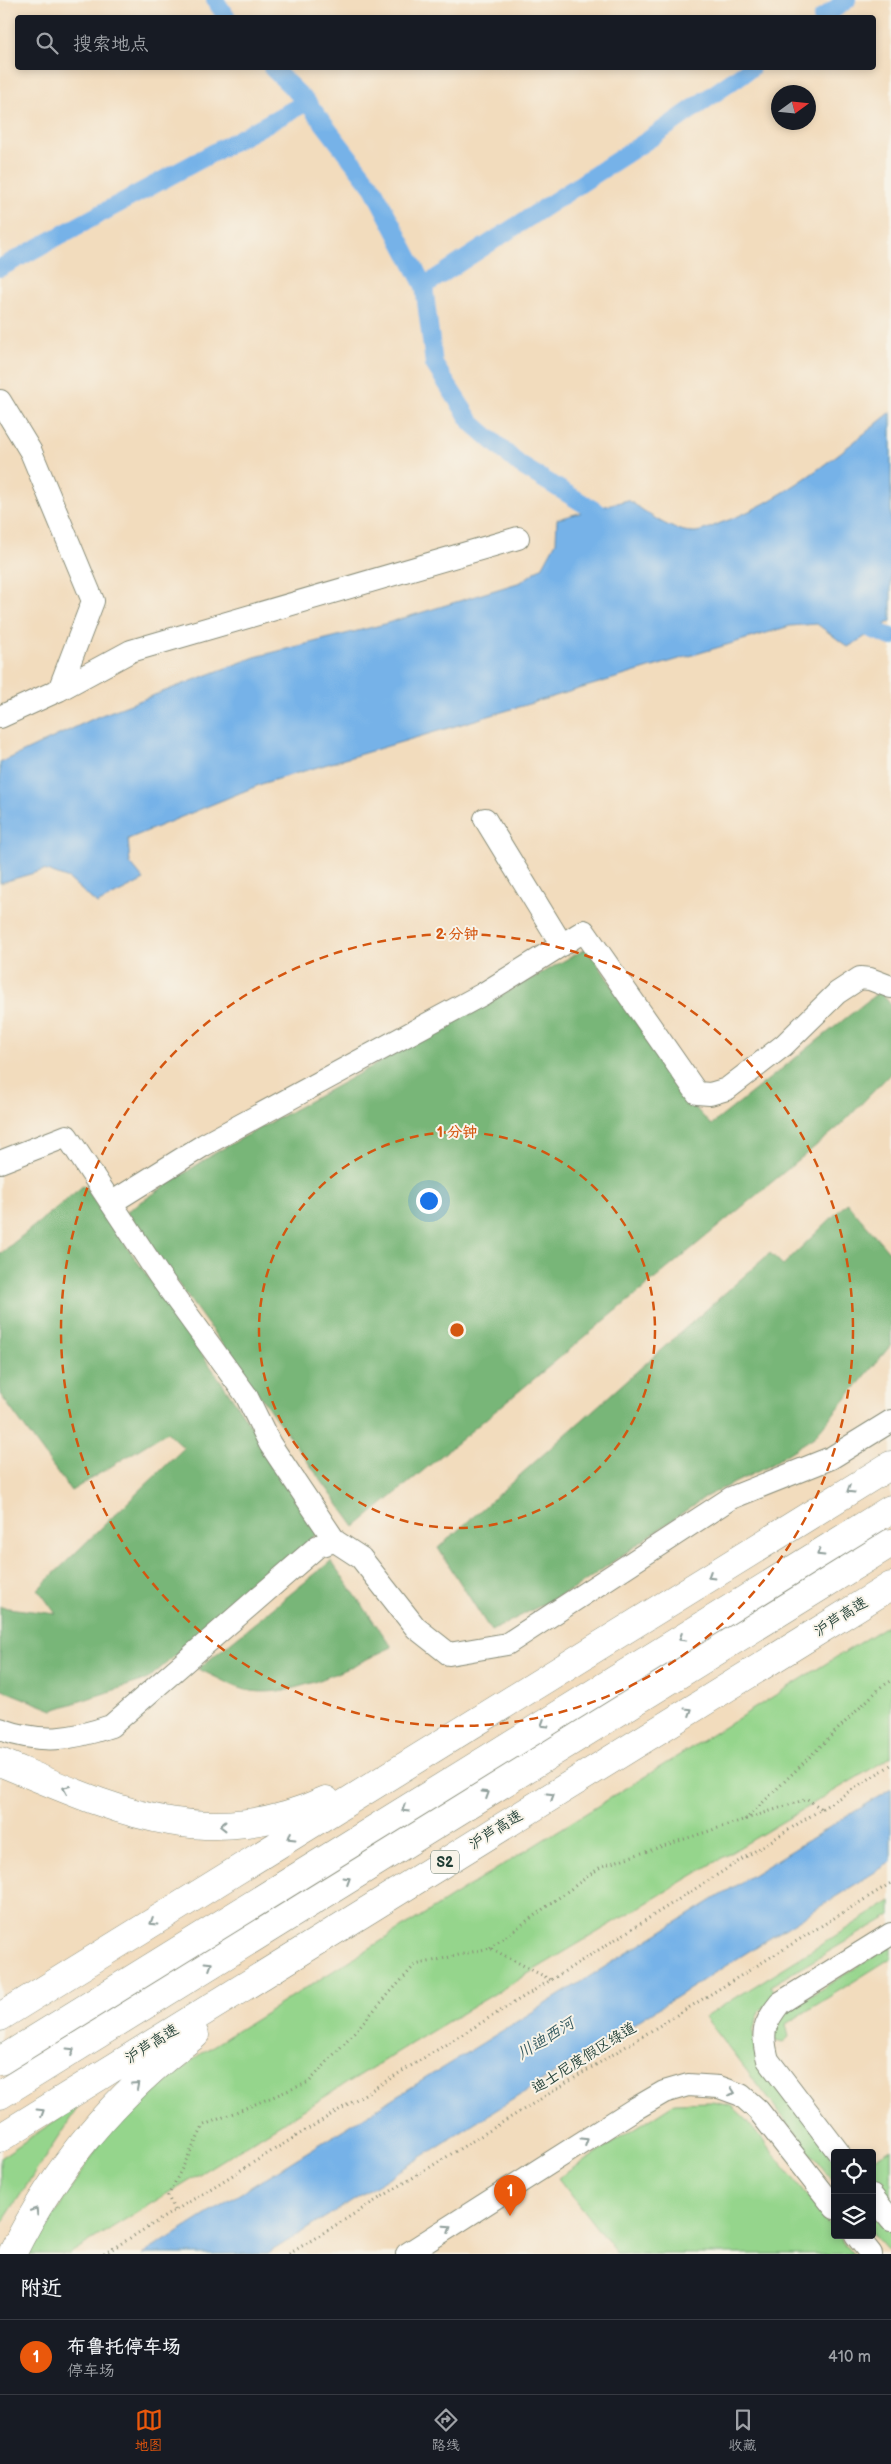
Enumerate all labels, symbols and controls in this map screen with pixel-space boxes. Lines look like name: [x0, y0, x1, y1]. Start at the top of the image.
search box: [15, 15, 876, 70]
icon: search: [33, 29, 61, 57]
text: 搜索地点: [73, 33, 149, 56]
north arrow: [771, 85, 816, 130]
text: 2 分钟: [435, 925, 479, 944]
text: 1 分钟: [437, 1123, 477, 1142]
your location: [416, 1188, 442, 1214]
centre of rings: [448, 1321, 466, 1339]
one-way arrow: [846, 1484, 855, 1494]
one-way arrow: [816, 1546, 825, 1556]
one-way arrow: [708, 1570, 717, 1579]
street label: 沪芦高速: [811, 1593, 871, 1641]
one-way arrow: [678, 1632, 687, 1642]
one-way arrow: [684, 1707, 693, 1717]
one-way arrow: [540, 1718, 549, 1727]
one-way arrow: [62, 1785, 71, 1796]
one-way arrow: [480, 1791, 489, 1801]
one-way arrow: [546, 1793, 555, 1803]
one-way arrow: [402, 1803, 411, 1813]
street label: 沪芦高速: [466, 1806, 526, 1854]
one-way arrow: [219, 1821, 226, 1831]
one-way arrow: [287, 1830, 296, 1840]
road number: S2: [431, 1850, 459, 1874]
one-way arrow: [342, 1876, 351, 1886]
one-way arrow: [149, 1916, 158, 1926]
one-way arrow: [204, 1962, 213, 1972]
water label: 川迪西河: [514, 2012, 581, 2064]
street label: 迪士尼度假区绿道: [528, 2018, 640, 2098]
street label: 沪芦高速: [122, 2020, 182, 2068]
one-way arrow: [66, 2048, 75, 2057]
one-way arrow: [130, 2081, 139, 2090]
one-way arrow: [727, 2086, 736, 2096]
one-way arrow: [36, 2109, 45, 2119]
one-way arrow: [580, 2137, 589, 2147]
map controls: [831, 2149, 876, 2239]
button: locate: [831, 2149, 876, 2194]
pin: 1: [494, 2175, 526, 2216]
button: layers: [831, 2194, 876, 2239]
one-way arrow: [29, 2208, 38, 2217]
one-way arrow: [442, 2225, 452, 2234]
text: 附近: [20, 2276, 62, 2301]
text: 布鲁托停车场: [67, 2336, 181, 2359]
text: 1: [33, 2348, 39, 2367]
text: 410 m: [828, 2348, 871, 2367]
text: 停车场: [67, 2362, 115, 2381]
tab: 地图: [135, 2406, 163, 2454]
tab: 路线: [432, 2406, 460, 2454]
tab: 收藏: [729, 2406, 757, 2454]

